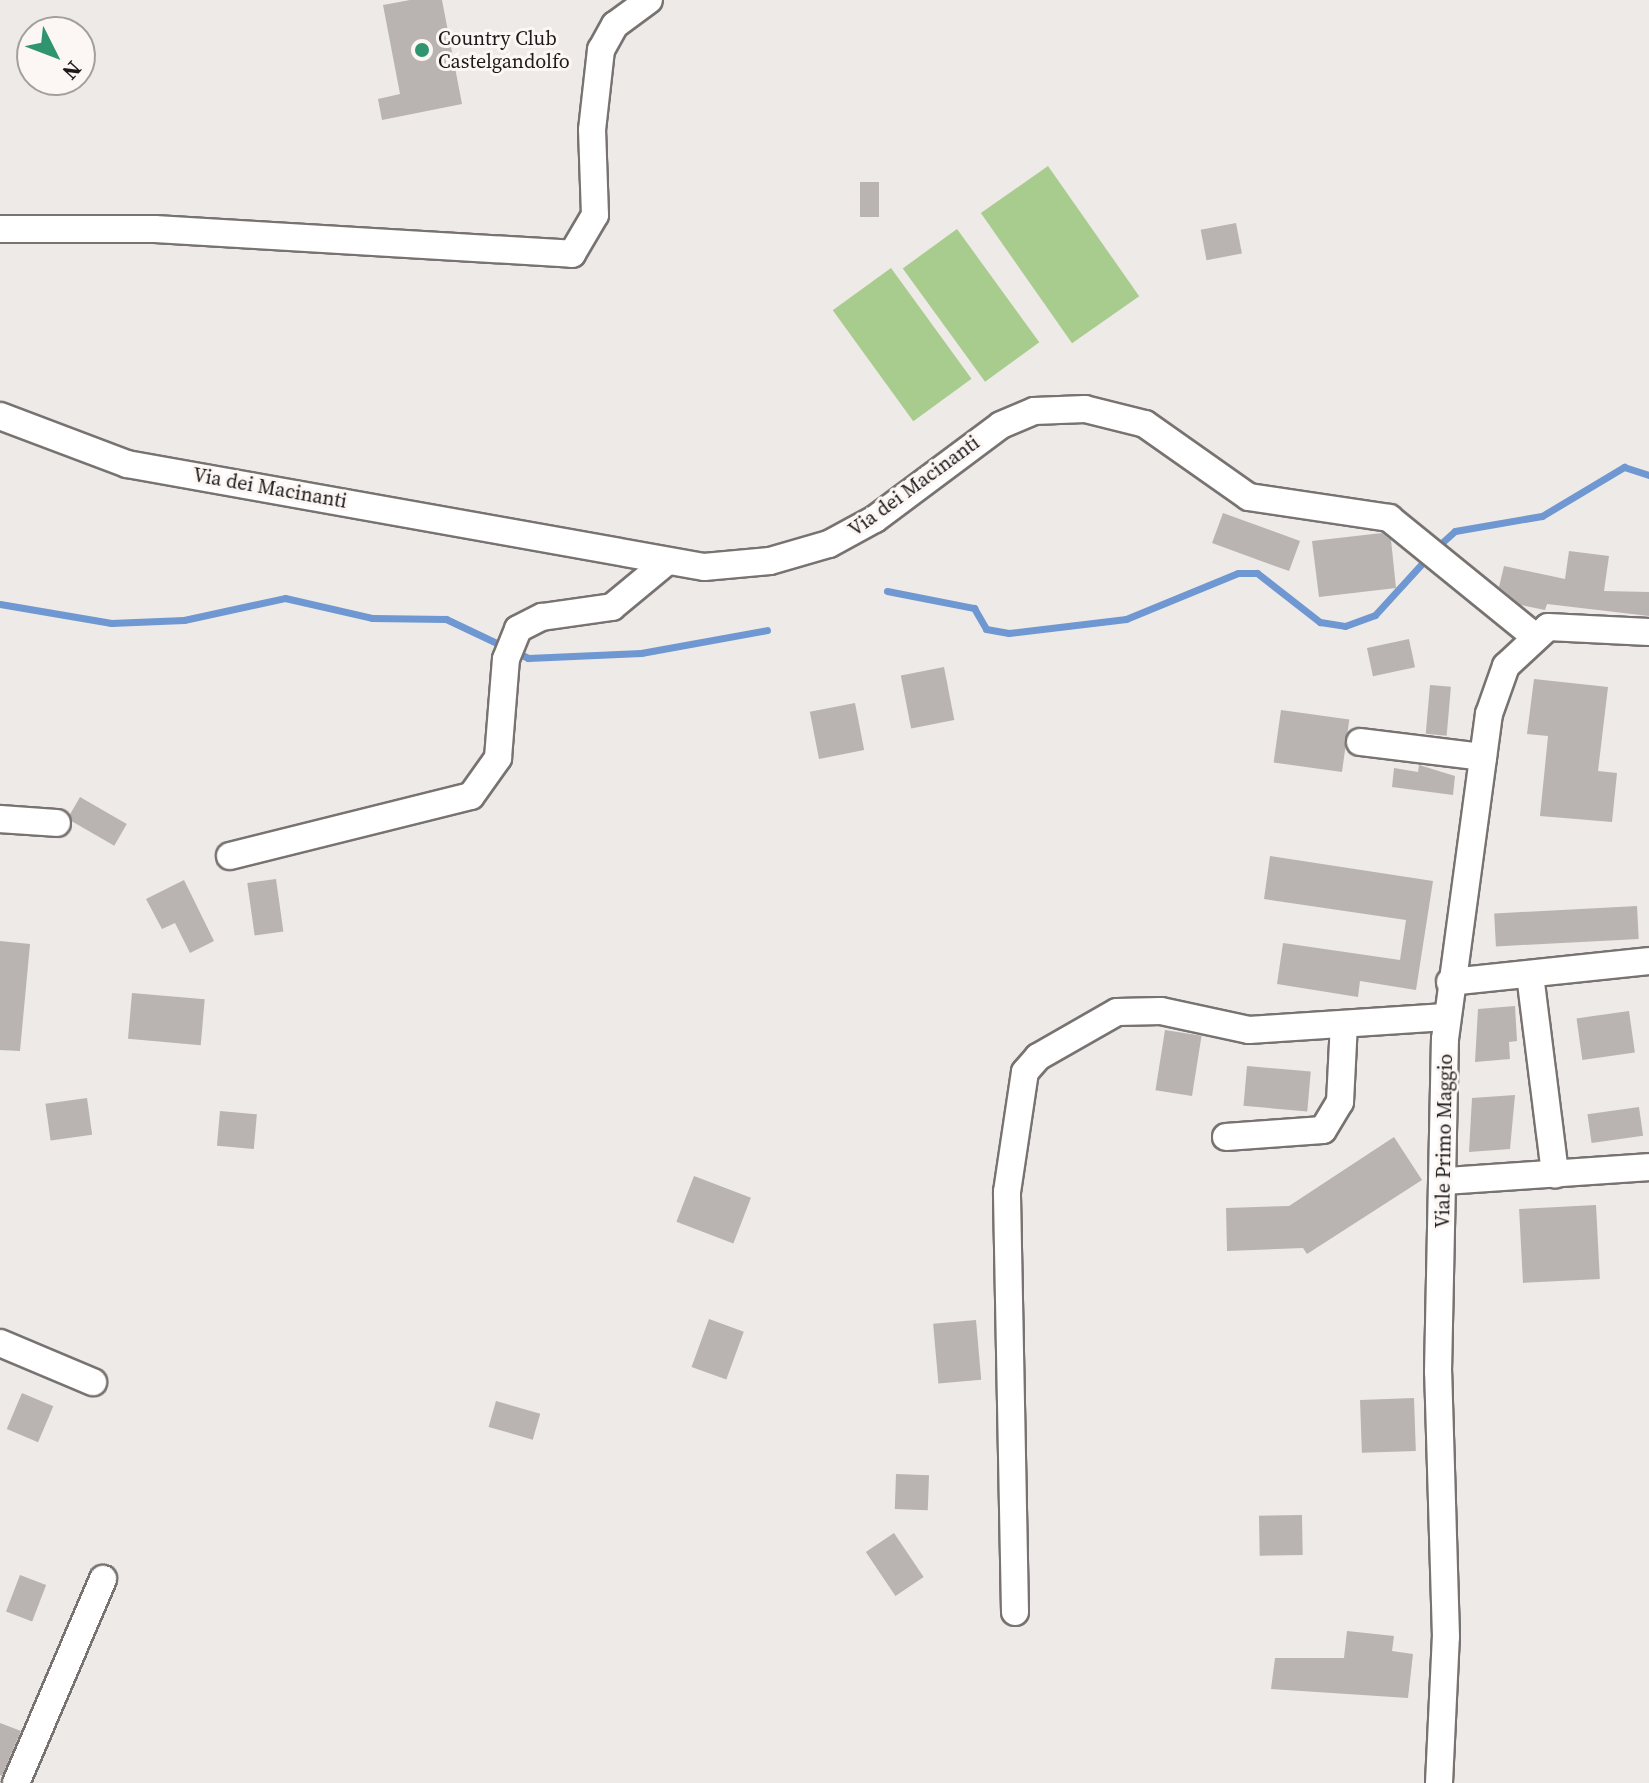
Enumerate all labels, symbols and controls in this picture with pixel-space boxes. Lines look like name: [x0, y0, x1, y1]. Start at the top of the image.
north arrow: [16, 16, 96, 96]
place label: Country Club Castelgandolfo: [438, 26, 570, 73]
marker: Country Club Castelgandolfo: [413, 41, 431, 59]
text: N: [56, 55, 89, 87]
street label: Via dei Macinanti: [844, 430, 984, 542]
street label: Via dei Macinanti: [191, 463, 349, 513]
street label: Viale Primo Maggio: [1430, 1054, 1458, 1228]

